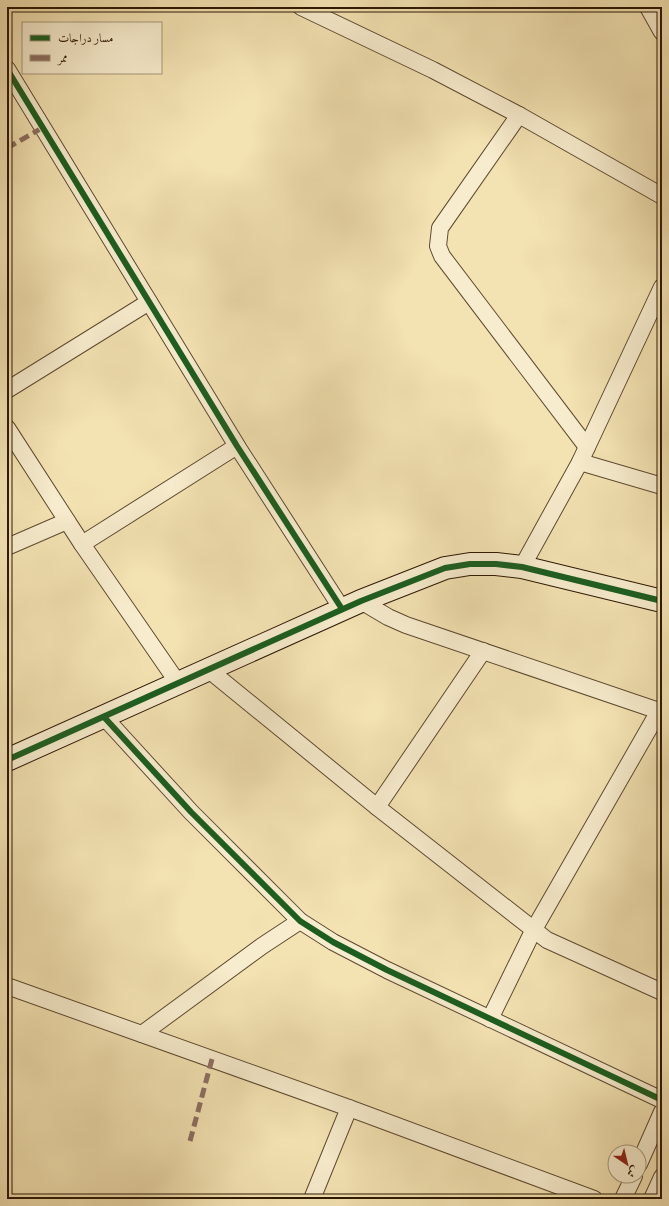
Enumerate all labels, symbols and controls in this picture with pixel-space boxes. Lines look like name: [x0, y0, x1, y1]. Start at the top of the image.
legend: [22, 22, 162, 74]
text: مسار دراجات: [58, 30, 113, 46]
text: ممر: [56, 50, 68, 66]
north arrow: [607, 1144, 647, 1184]
text: ش: [624, 1163, 641, 1181]

